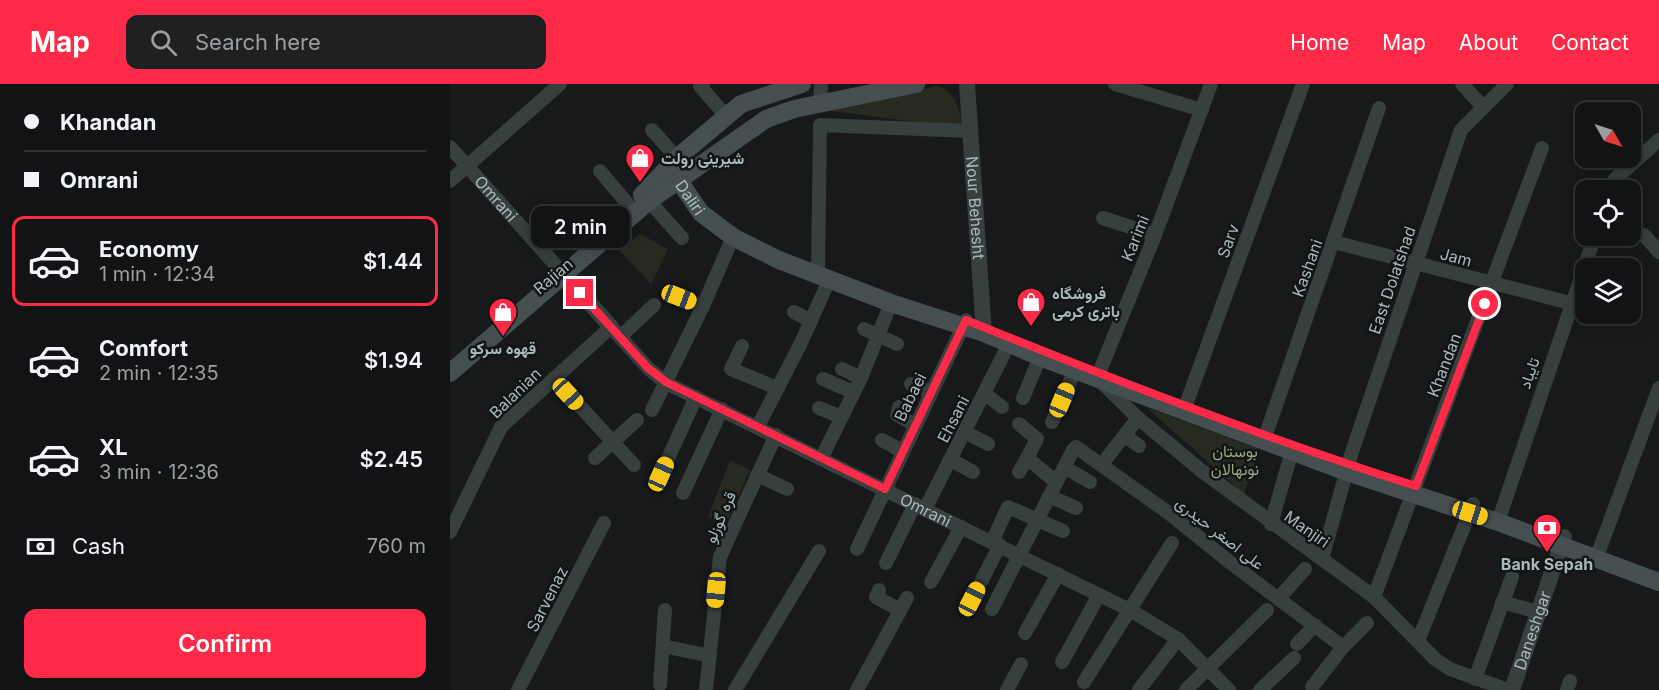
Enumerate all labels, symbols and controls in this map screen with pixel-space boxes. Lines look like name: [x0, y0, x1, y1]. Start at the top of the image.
search box: [126, 15, 546, 69]
text: Map: [30, 25, 90, 59]
icon: search: [147, 26, 180, 59]
text: Search here: [195, 29, 321, 55]
text: Home: [1290, 30, 1349, 55]
text: Map: [1382, 30, 1426, 55]
text: About: [1459, 30, 1518, 55]
text: Contact: [1551, 30, 1629, 55]
north arrow: [1575, 102, 1641, 168]
map controls: [1575, 102, 1641, 324]
text: Khandan: [60, 109, 156, 135]
shop icon: شیرینی رولت: [624, 142, 656, 184]
place label: شیرینی رولت: [661, 148, 744, 169]
street label: Nour Behesht: [962, 155, 989, 260]
text: Omrani: [60, 167, 138, 193]
street label: Omrani: [470, 171, 522, 225]
street label: Daliri: [671, 176, 709, 219]
button: locate: [1575, 180, 1641, 246]
callout: 2 min: [530, 206, 630, 248]
street label: Karimi: [1117, 212, 1153, 264]
text: 2 min: [554, 215, 607, 239]
street label: Sarv: [1213, 221, 1243, 261]
street label: East Dolatshad: [1364, 224, 1420, 336]
icon: car: [27, 234, 81, 288]
text: Economy: [99, 236, 199, 262]
street label: Kashani: [1287, 236, 1327, 300]
street label: Jam: [1438, 243, 1474, 271]
text: $1.44: [363, 248, 423, 274]
street label: Rajian: [529, 254, 577, 298]
button: layers: [1575, 258, 1641, 324]
text: 1 min · 12:34: [99, 262, 215, 286]
route end: [566, 279, 593, 306]
car: [659, 282, 699, 312]
place label: فروشگاه باتری کرمی: [1052, 283, 1120, 322]
shop icon: فروشگاه باتری کرمی: [1015, 286, 1047, 328]
route start: [1471, 290, 1498, 317]
shop icon: قهوه سرکو: [487, 296, 519, 338]
street label: Khandan: [1423, 330, 1465, 400]
icon: car: [27, 333, 81, 387]
text: Comfort: [99, 335, 188, 361]
place label: قهوه سرکو: [470, 338, 536, 359]
text: $1.94: [364, 347, 423, 373]
street label: تایباد: [1514, 355, 1544, 391]
text: 2 min · 12:35: [99, 361, 219, 385]
street label: Balanian: [485, 364, 545, 422]
street label: Babaei: [890, 369, 930, 425]
car: [549, 375, 587, 413]
car: [1047, 380, 1077, 420]
street label: Ehsani: [933, 392, 973, 446]
icon: car: [27, 432, 81, 486]
text: XL: [99, 434, 128, 460]
park label: بوستان نونهالان: [1211, 441, 1259, 480]
text: $2.45: [359, 446, 423, 472]
car: [645, 454, 677, 494]
text: 3 min · 12:36: [99, 460, 219, 484]
street label: قره گوزلو: [700, 488, 741, 546]
street label: Omrani: [897, 489, 954, 531]
street label: علی اصغر حیدری: [1171, 492, 1268, 575]
car: [1450, 499, 1490, 527]
street label: Manjiri: [1280, 506, 1334, 552]
bank icon: Bank Sepah: [1531, 512, 1563, 554]
icon: cash: [24, 530, 57, 563]
text: Cash: [72, 533, 125, 559]
text: 760 m: [367, 534, 426, 558]
place label: Bank Sepah: [1501, 554, 1593, 574]
street label: Sarvenaz: [522, 563, 572, 635]
car: [705, 571, 727, 609]
car: [956, 579, 988, 619]
street label: Daneshgar: [1510, 588, 1555, 672]
button: Confirm: [24, 609, 426, 678]

